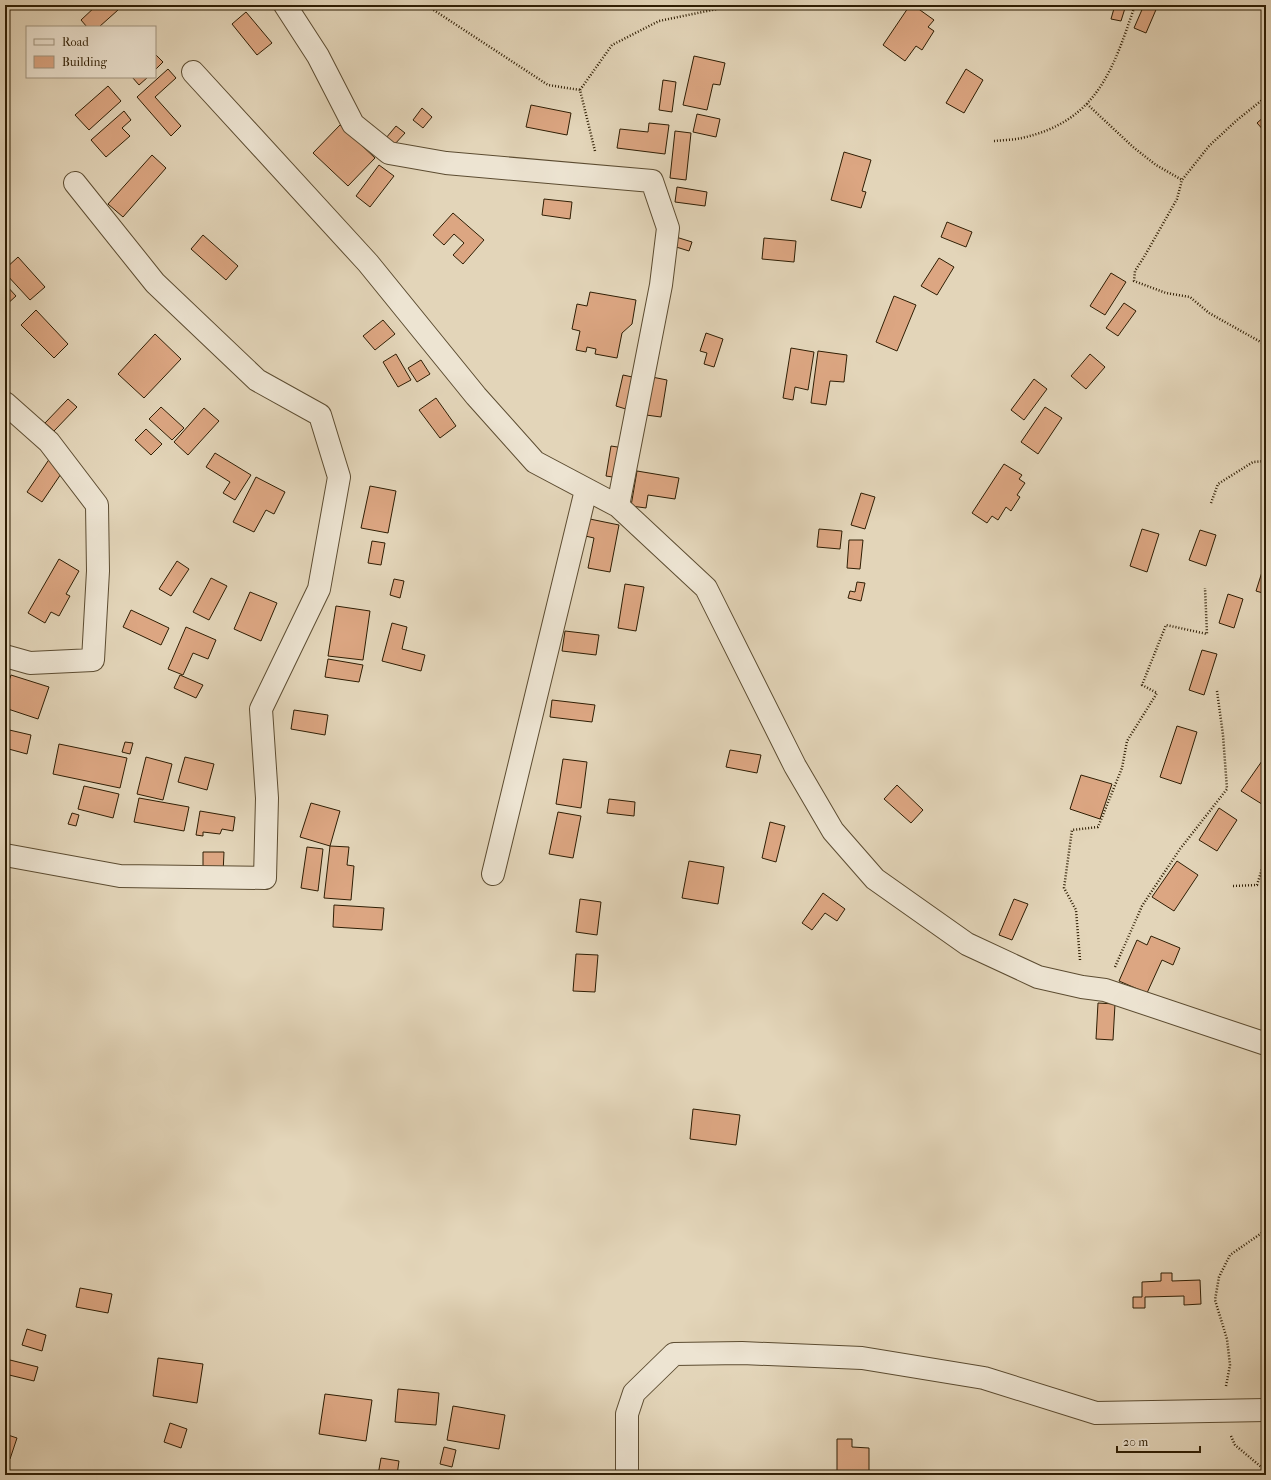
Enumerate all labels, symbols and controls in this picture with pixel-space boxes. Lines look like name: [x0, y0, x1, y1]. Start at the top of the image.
legend: [26, 26, 156, 78]
text: Road: [62, 35, 89, 49]
text: Building: [62, 55, 107, 69]
scale bar: [1117, 1428, 1200, 1454]
text: 20 m: [1123, 1435, 1148, 1449]

